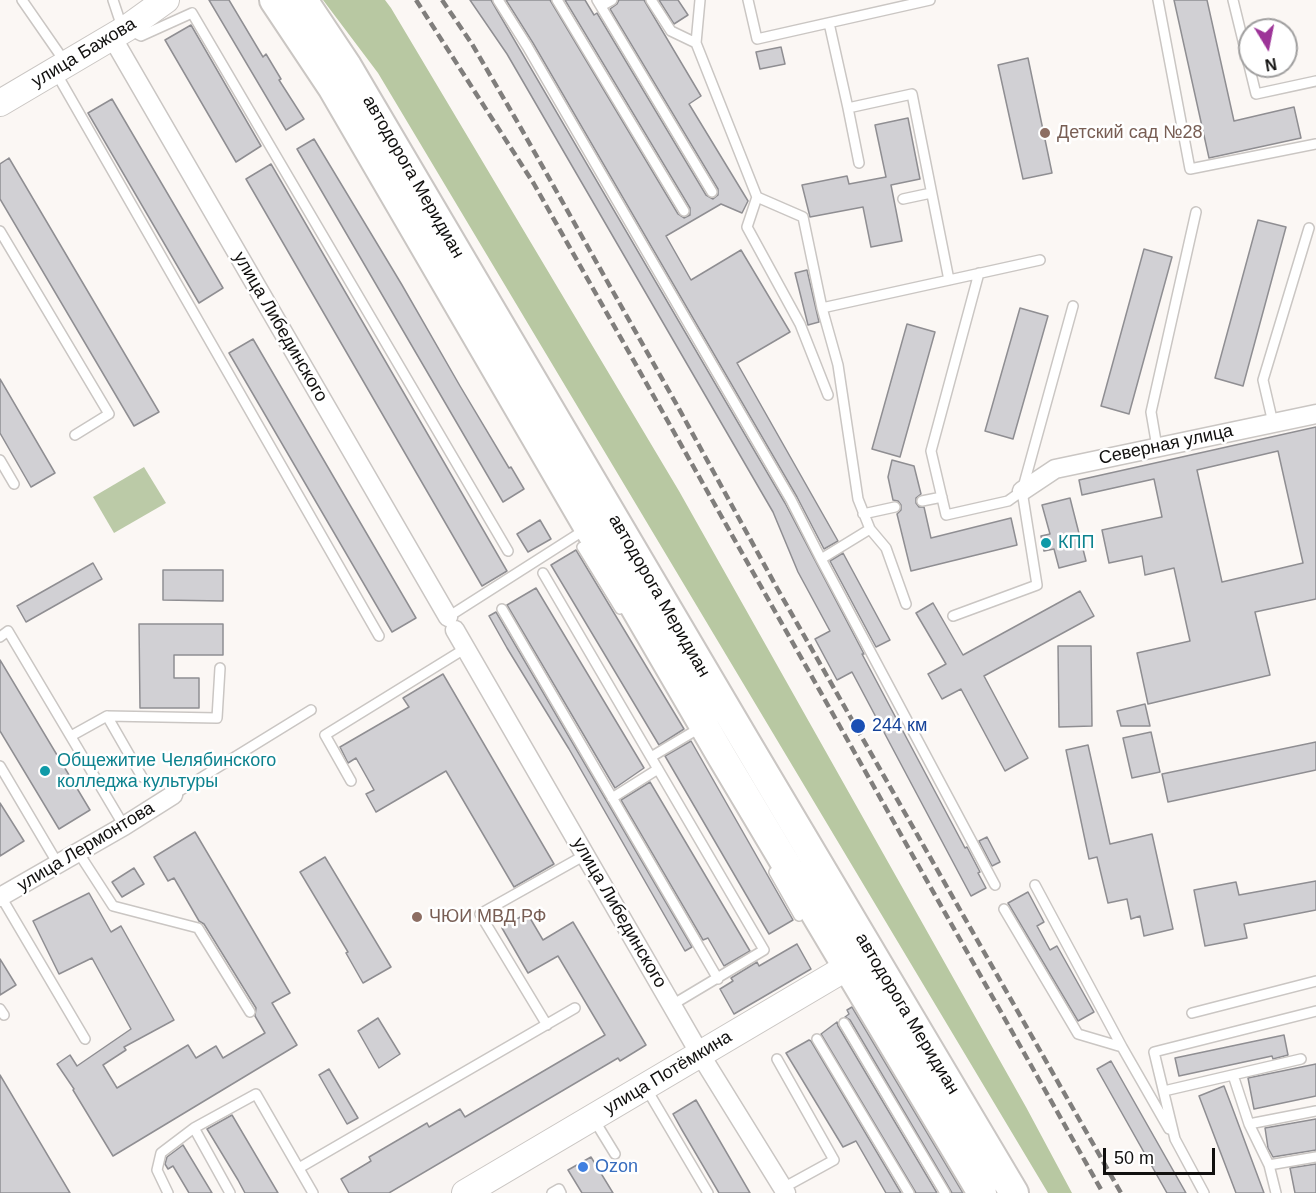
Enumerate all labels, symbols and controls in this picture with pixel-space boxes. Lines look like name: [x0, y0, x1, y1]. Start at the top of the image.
street label: улица Бажова: [28, 13, 140, 93]
north arrow: [1238, 18, 1298, 78]
text: N: [1264, 55, 1278, 74]
street label: автодорога Меридиан: [358, 92, 468, 262]
place label: Детский сад №28: [1057, 122, 1202, 144]
marker: Детский сад №28: [1038, 126, 1052, 140]
street label: улица Либединского: [228, 248, 332, 406]
street label: Северная улица: [1097, 420, 1235, 470]
street label: автодорога Меридиан: [604, 511, 714, 681]
place label: КПП: [1058, 532, 1094, 554]
marker: КПП: [1039, 536, 1053, 550]
place label: 244 км: [872, 715, 927, 737]
marker: 244 км: [849, 717, 867, 735]
place label: Общежитие Челябинского колледжа культуры: [57, 750, 276, 792]
marker: Общежитие Челябинского колледжа культуры: [38, 764, 52, 778]
street label: улица Лермонтова: [14, 798, 158, 896]
street label: улица Либединского: [567, 834, 671, 992]
place label: ЧЮИ МВД РФ: [429, 906, 546, 928]
marker: ЧЮИ МВД РФ: [410, 910, 424, 924]
street label: автодорога Меридиан: [850, 929, 964, 1099]
street label: улица Потёмкина: [600, 1026, 736, 1120]
scale bar: [1106, 1136, 1218, 1174]
text: 50 m: [1114, 1148, 1154, 1168]
place label: Ozon: [595, 1156, 638, 1178]
marker: Ozon: [576, 1160, 590, 1174]

